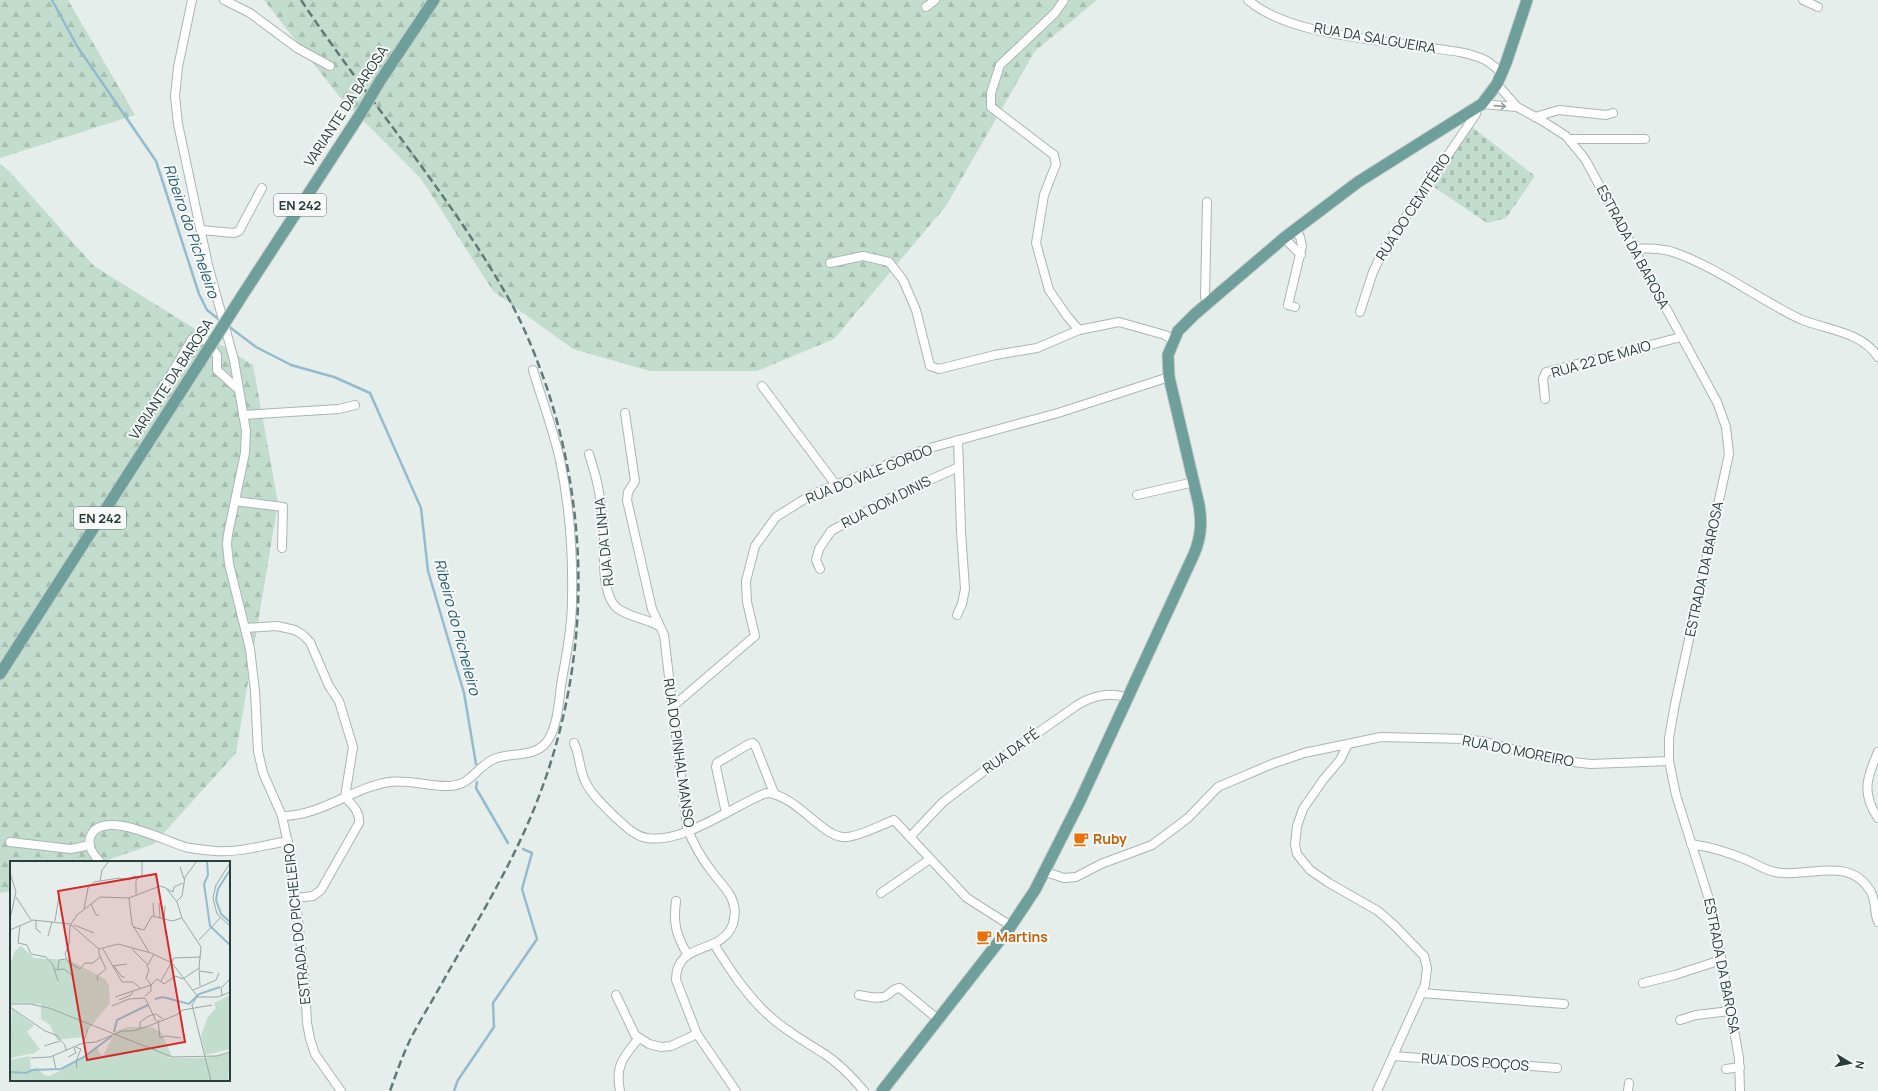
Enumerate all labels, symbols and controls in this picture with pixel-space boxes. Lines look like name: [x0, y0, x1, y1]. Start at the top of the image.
street label: RUA DA SALGUEIRA: [1313, 17, 1438, 58]
street label: VARIANTE DA BAROSA: [299, 41, 392, 170]
one-way arrow: [1493, 102, 1506, 109]
street label: RUA DO CEMITÉRIO: [1371, 150, 1454, 264]
water label: Ribeiro do Picheleiro: [159, 161, 225, 302]
street label: ESTRADA DA BAROSA: [1593, 181, 1674, 312]
road number: EN 242: [274, 194, 326, 216]
street label: VARIANTE DA BAROSA: [124, 314, 217, 443]
street label: RUA 22 DE MAIO: [1549, 335, 1653, 382]
street label: RUA DO VALE GORDO: [803, 439, 935, 508]
street label: RUA DOM DINIS: [838, 471, 934, 532]
street label: RUA DA LINHA: [589, 497, 618, 587]
street label: ESTRADA DA BAROSA: [1680, 499, 1727, 638]
road number: EN 242: [74, 507, 126, 529]
water label: Ribeiro do Picheleiro: [429, 556, 486, 699]
street label: RUA DO PINHAL MANSO: [660, 677, 699, 829]
street label: RUA DA FÉ: [979, 724, 1043, 778]
street label: RUA DO MOREIRO: [1461, 730, 1575, 771]
place label: Ruby: [1093, 829, 1127, 848]
cafe icon: Ruby: [1072, 830, 1090, 848]
street label: ESTRADA DO PICHELEIRO: [279, 842, 314, 1006]
inset map: [10, 861, 230, 1081]
street label: ESTRADA DA BAROSA: [1700, 896, 1745, 1035]
place label: Martins: [996, 927, 1048, 946]
cafe icon: Martins: [975, 928, 993, 946]
north arrow: [1830, 1043, 1870, 1083]
street label: RUA DOS POÇOS: [1420, 1048, 1530, 1075]
text: N: [1852, 1060, 1868, 1070]

